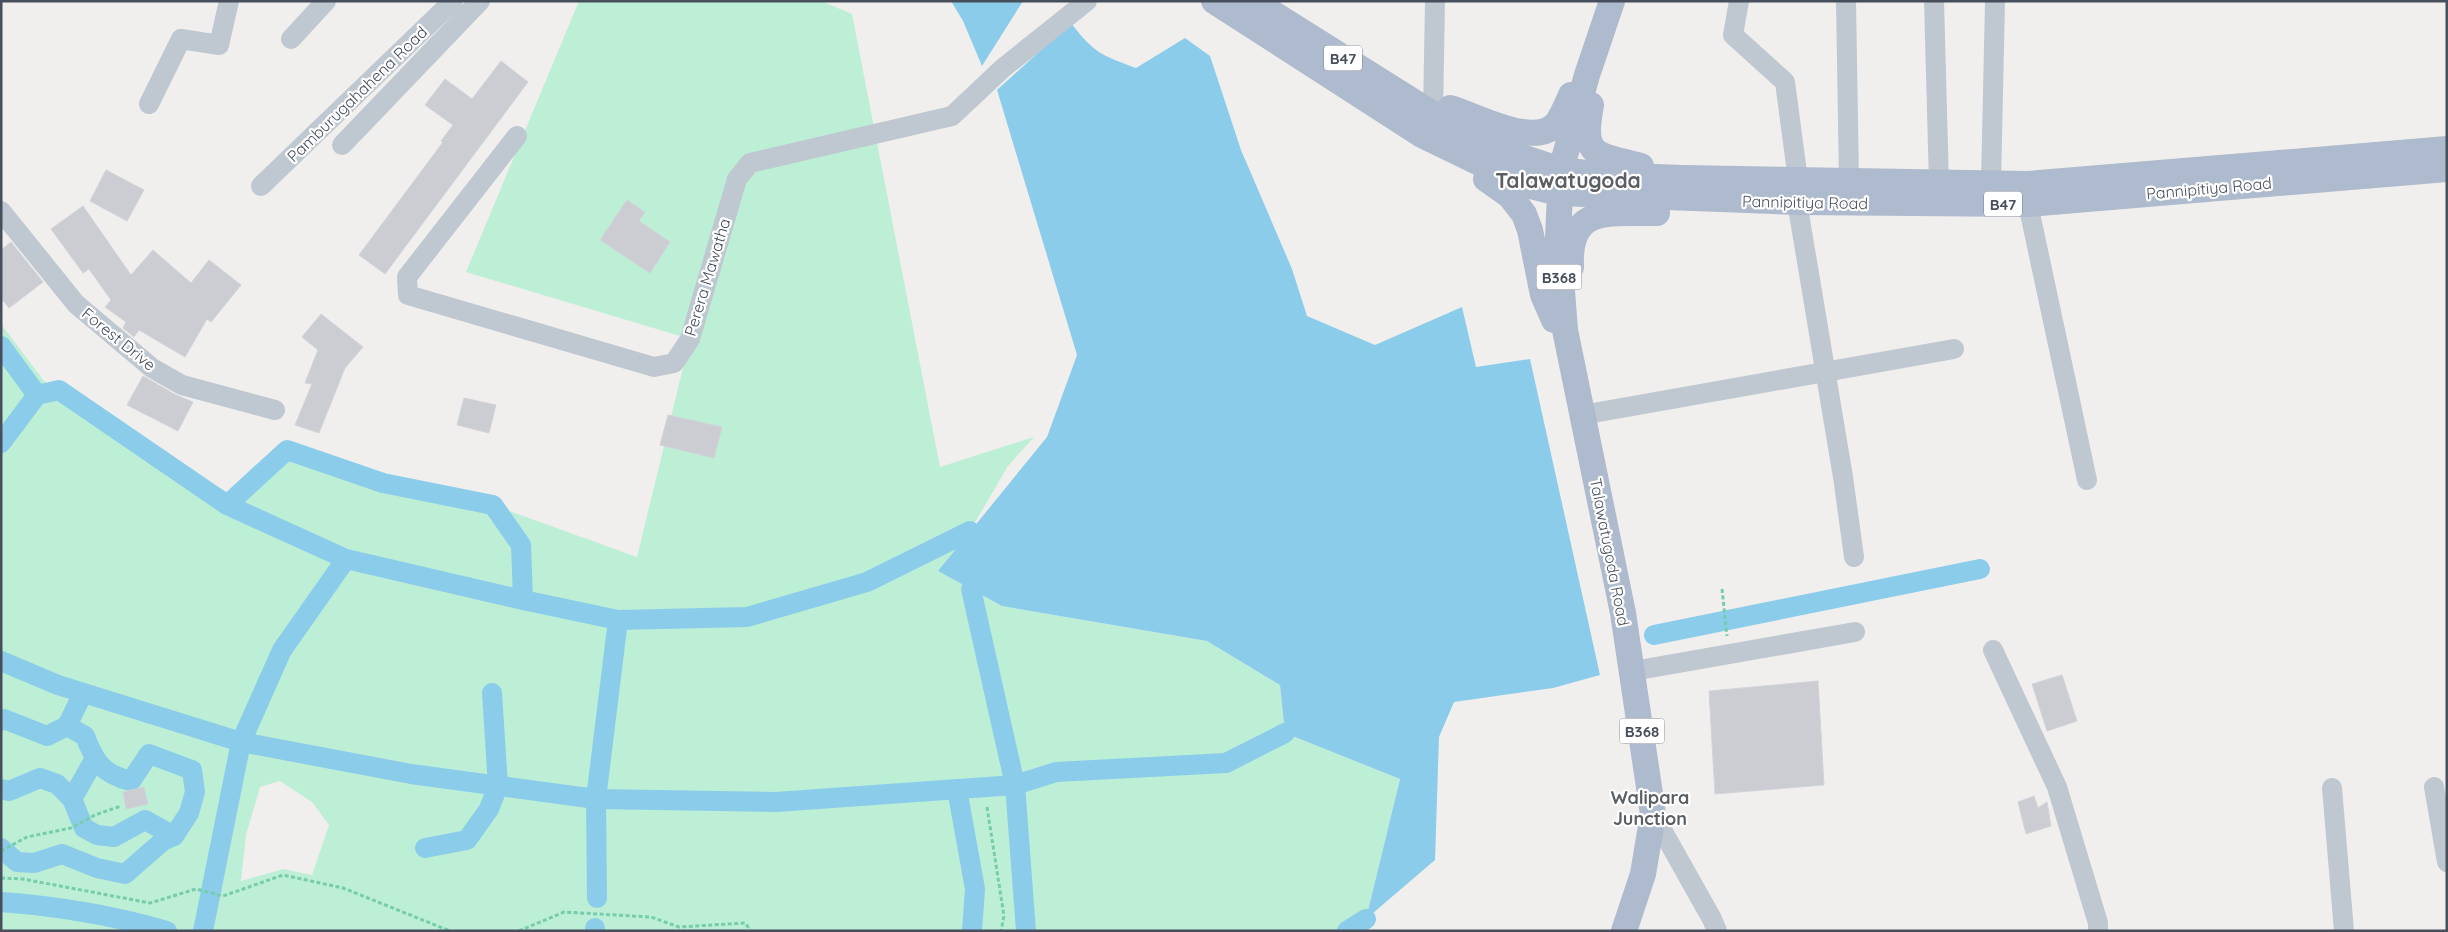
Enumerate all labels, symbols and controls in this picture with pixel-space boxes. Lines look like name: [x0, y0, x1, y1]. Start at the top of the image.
street label: Pamburugahahena Road: [283, 22, 431, 166]
road number: B47: [1324, 46, 1362, 70]
district label: Talawatugoda: [1495, 167, 1641, 193]
street label: Pannipitiya Road: [2145, 173, 2273, 203]
street label: Pannipitiya Road: [1742, 191, 1868, 213]
road number: B47: [1984, 192, 2022, 216]
street label: Perera Mawatha: [680, 216, 734, 338]
road number: B368: [1536, 264, 1582, 290]
street label: Forest Drive: [78, 303, 160, 375]
street label: Talawatugoda Road: [1586, 476, 1634, 628]
road number: B368: [1620, 718, 1664, 744]
district label: Walipara Junction: [1611, 786, 1689, 830]

